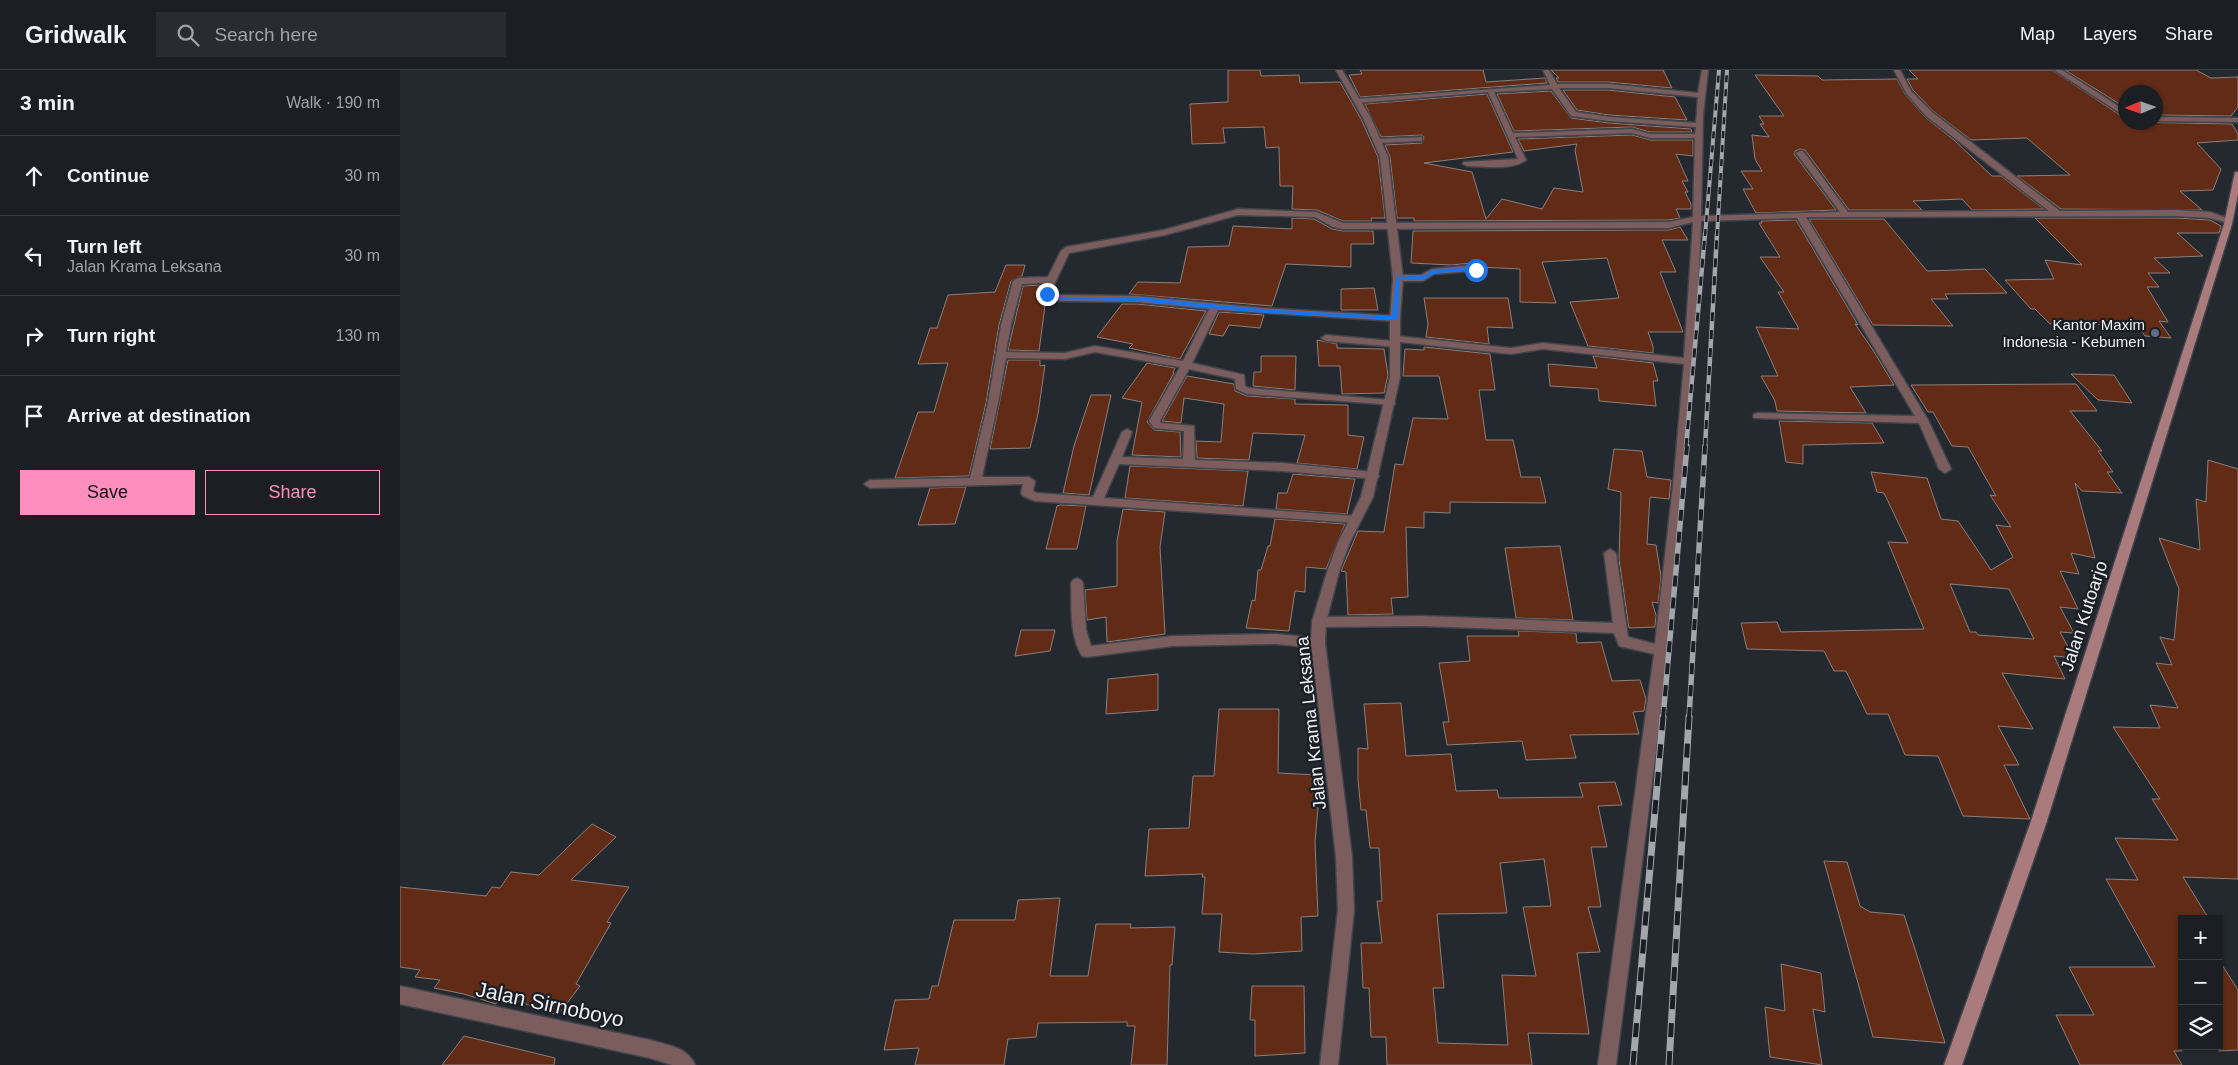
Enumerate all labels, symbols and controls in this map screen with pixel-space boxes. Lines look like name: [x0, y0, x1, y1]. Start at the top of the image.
search box: [156, 12, 506, 57]
text: Gridwalk: [25, 21, 126, 48]
icon: search: [174, 21, 202, 49]
text: Search here: [214, 24, 318, 45]
text: Map: [2020, 24, 2055, 44]
text: Layers: [2083, 24, 2137, 44]
text: Share: [2165, 24, 2213, 44]
north arrow: [2118, 85, 2163, 130]
text: 3 min: [20, 91, 75, 114]
text: Walk · 190 m: [286, 94, 380, 111]
icon: ahead: [20, 162, 48, 190]
text: Continue: [67, 165, 149, 186]
text: 30 m: [344, 167, 380, 184]
text: Turn left: [67, 236, 142, 257]
icon: left: [20, 242, 48, 270]
text: 30 m: [344, 247, 380, 264]
text: Jalan Krama Leksana: [67, 258, 222, 275]
route start: [1465, 259, 1488, 282]
route end: [1036, 283, 1059, 306]
place label: Kantor Maxim Indonesia - Kebumen: [2002, 316, 2145, 350]
icon: right: [20, 322, 48, 350]
text: Turn right: [67, 325, 155, 346]
text: 130 m: [336, 327, 380, 344]
marker: Kantor Maxim Indonesia - Kebumen: [2149, 327, 2161, 339]
icon: arrive: [20, 402, 48, 430]
text: Arrive at destination: [67, 405, 251, 426]
button: Save: [20, 470, 195, 515]
button: Share: [205, 470, 380, 515]
street label: Jalan Kutoarjo: [2057, 558, 2111, 674]
street label: Jalan Krama Leksana: [1292, 634, 1330, 811]
map controls: [2178, 915, 2223, 1050]
button: +: [2178, 915, 2223, 960]
button: −: [2178, 960, 2223, 1005]
street label: Jalan Sirnoboyo: [474, 977, 626, 1031]
button: layers: [2178, 1005, 2223, 1050]

